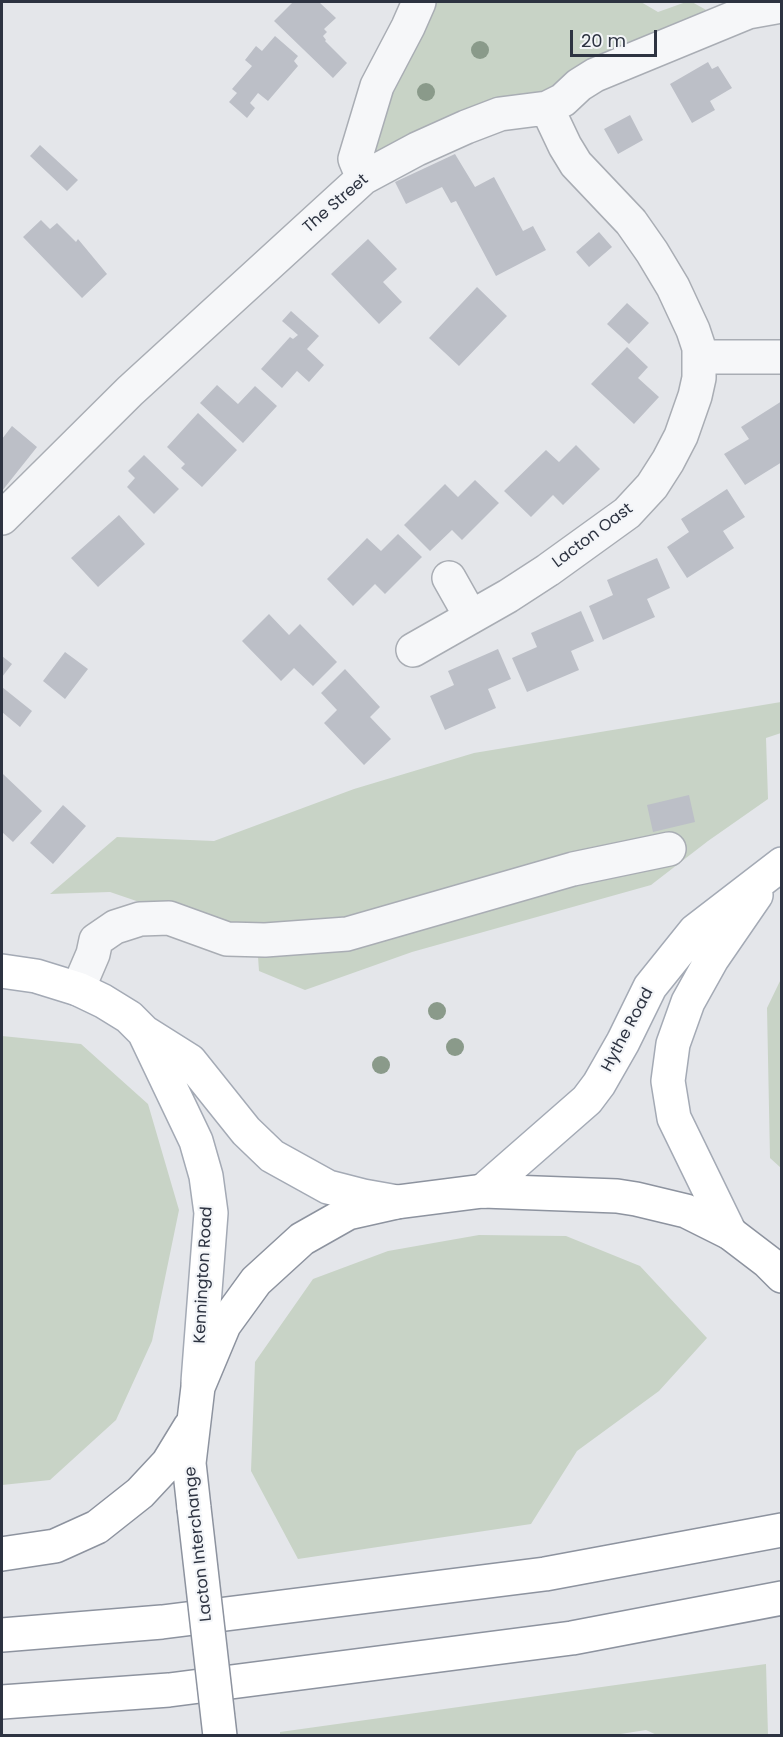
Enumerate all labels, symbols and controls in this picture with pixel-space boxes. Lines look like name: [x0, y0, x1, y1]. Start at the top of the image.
scale bar: [573, 18, 660, 56]
text: 20 m: [581, 28, 626, 53]
street label: The Street: [300, 171, 372, 237]
street label: Lacton Oast: [549, 500, 637, 572]
street label: Hythe Road: [598, 985, 658, 1075]
street label: Kennington Road: [191, 1206, 217, 1344]
street label: Lacton Interchange: [181, 1466, 217, 1622]

